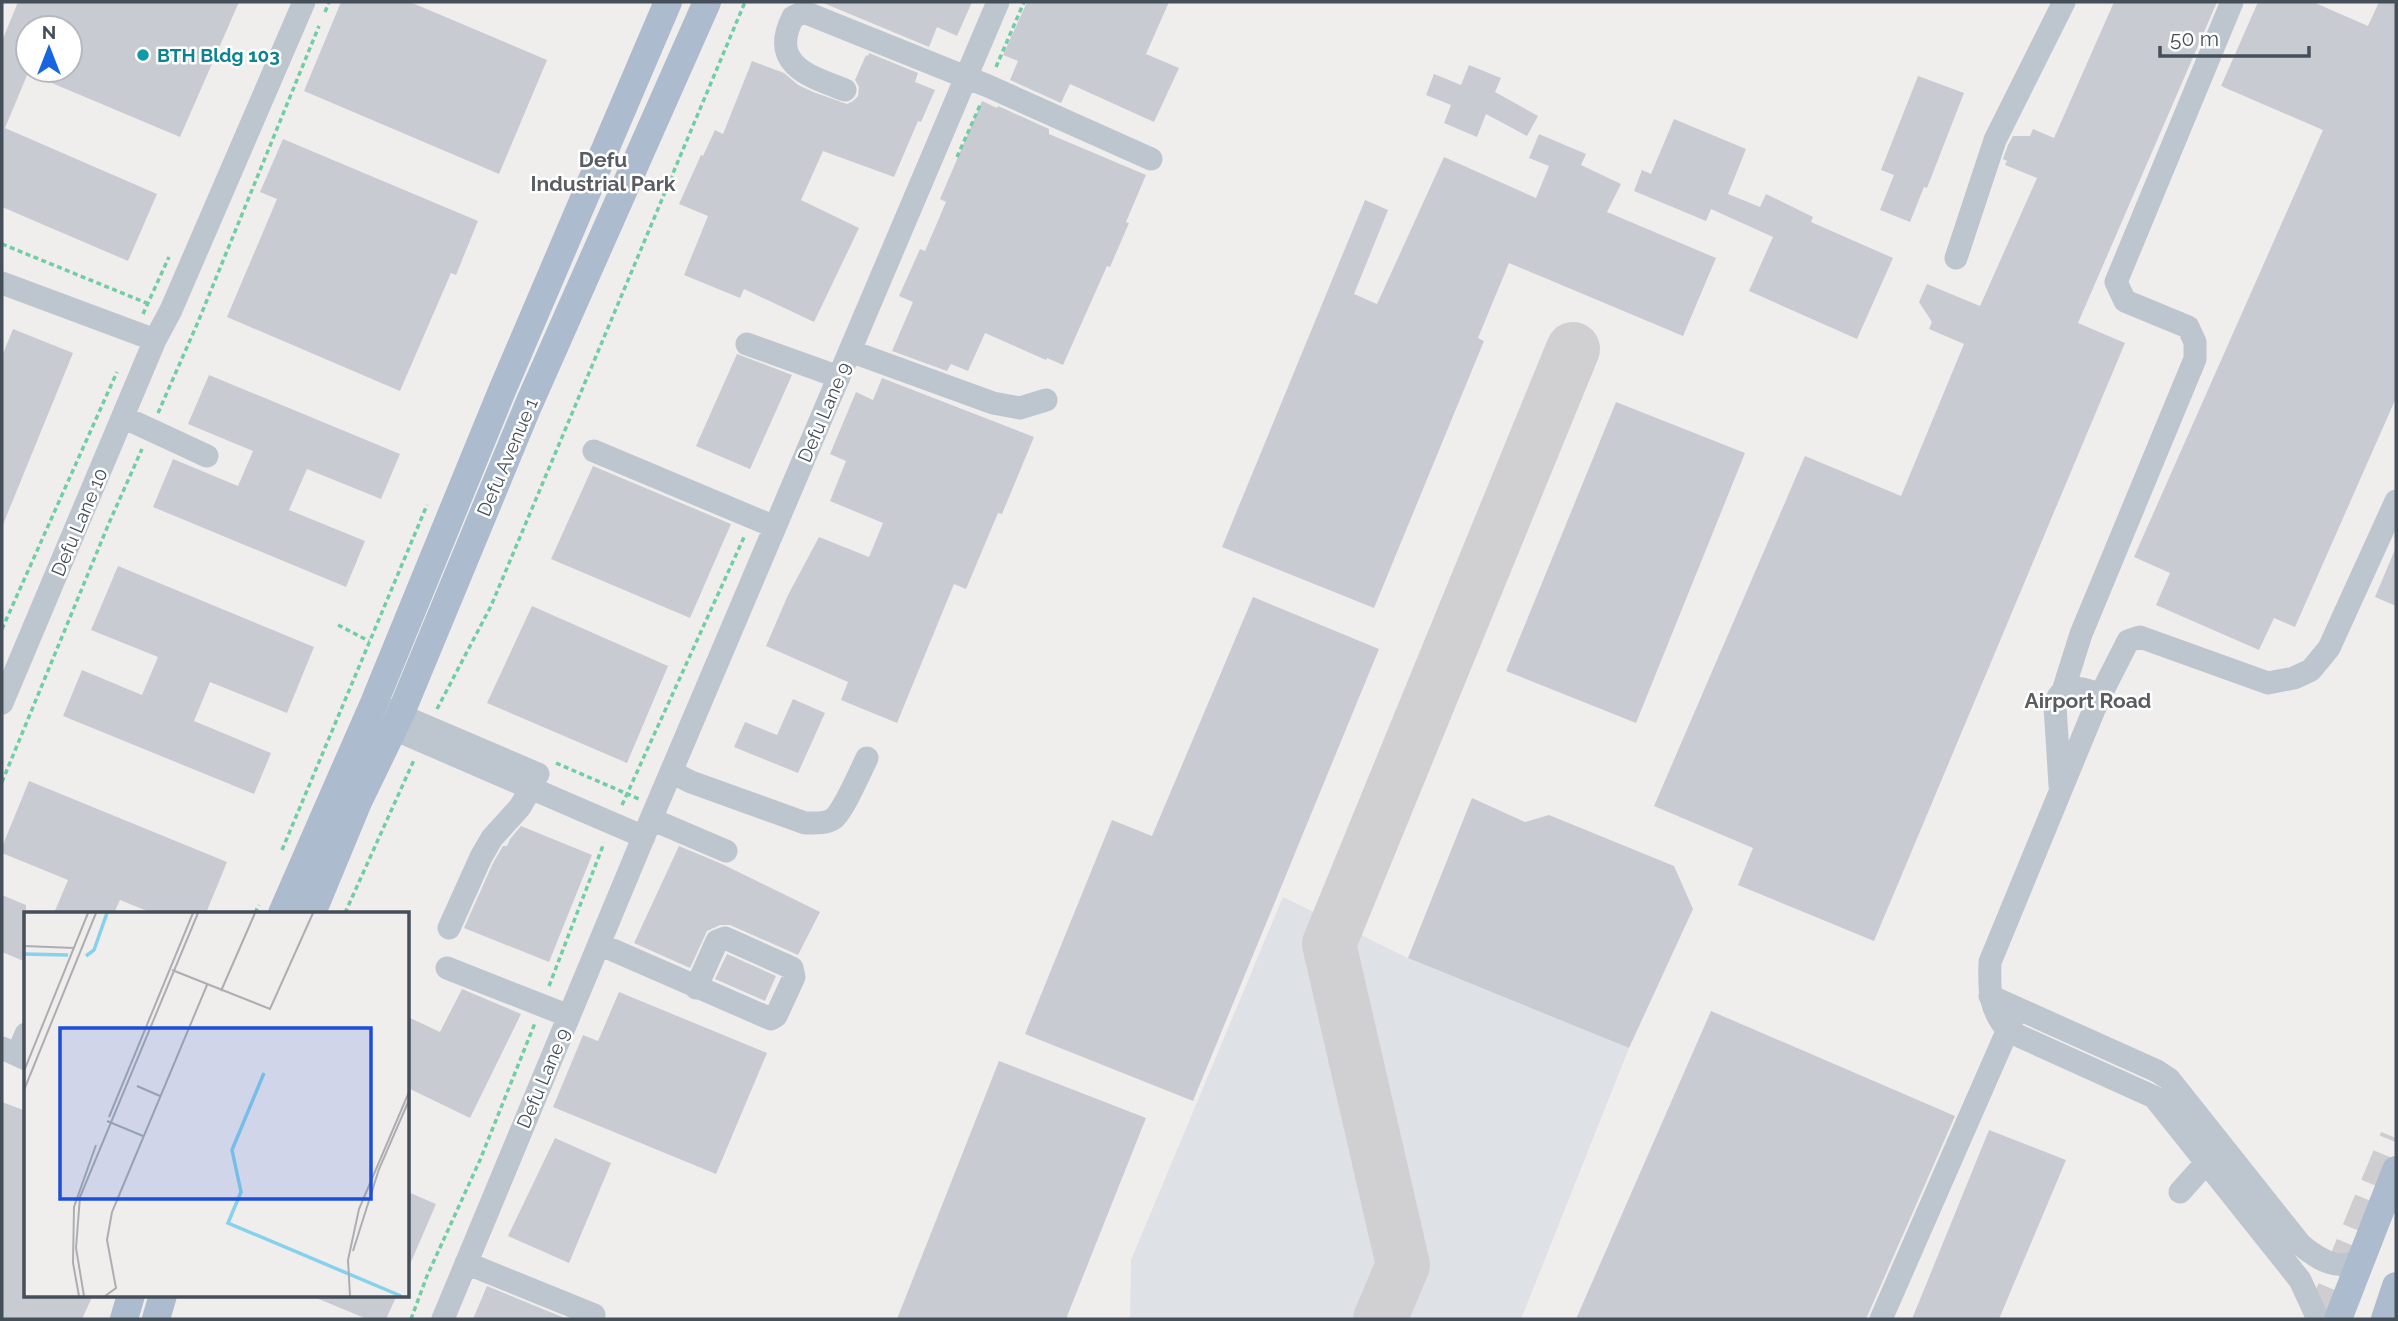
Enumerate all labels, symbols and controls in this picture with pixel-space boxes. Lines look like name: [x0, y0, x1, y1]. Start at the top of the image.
north arrow: [14, 14, 84, 84]
scale bar: [2160, 14, 2309, 58]
text: N: [42, 21, 56, 43]
text: 50 m: [2170, 26, 2219, 51]
place label: BTH Bldg 103: [157, 44, 280, 66]
marker: BTH Bldg 103: [135, 47, 151, 63]
district label: Defu Industrial Park: [530, 147, 676, 196]
street label: Defu Lane 9: [793, 359, 855, 465]
street label: Defu Avenue 1: [472, 395, 542, 519]
street label: Defu Lane 10: [46, 465, 112, 579]
district label: Airport Road: [2025, 688, 2151, 713]
inset map: [24, 912, 410, 1296]
street label: Defu Lane 9: [512, 1025, 574, 1131]

